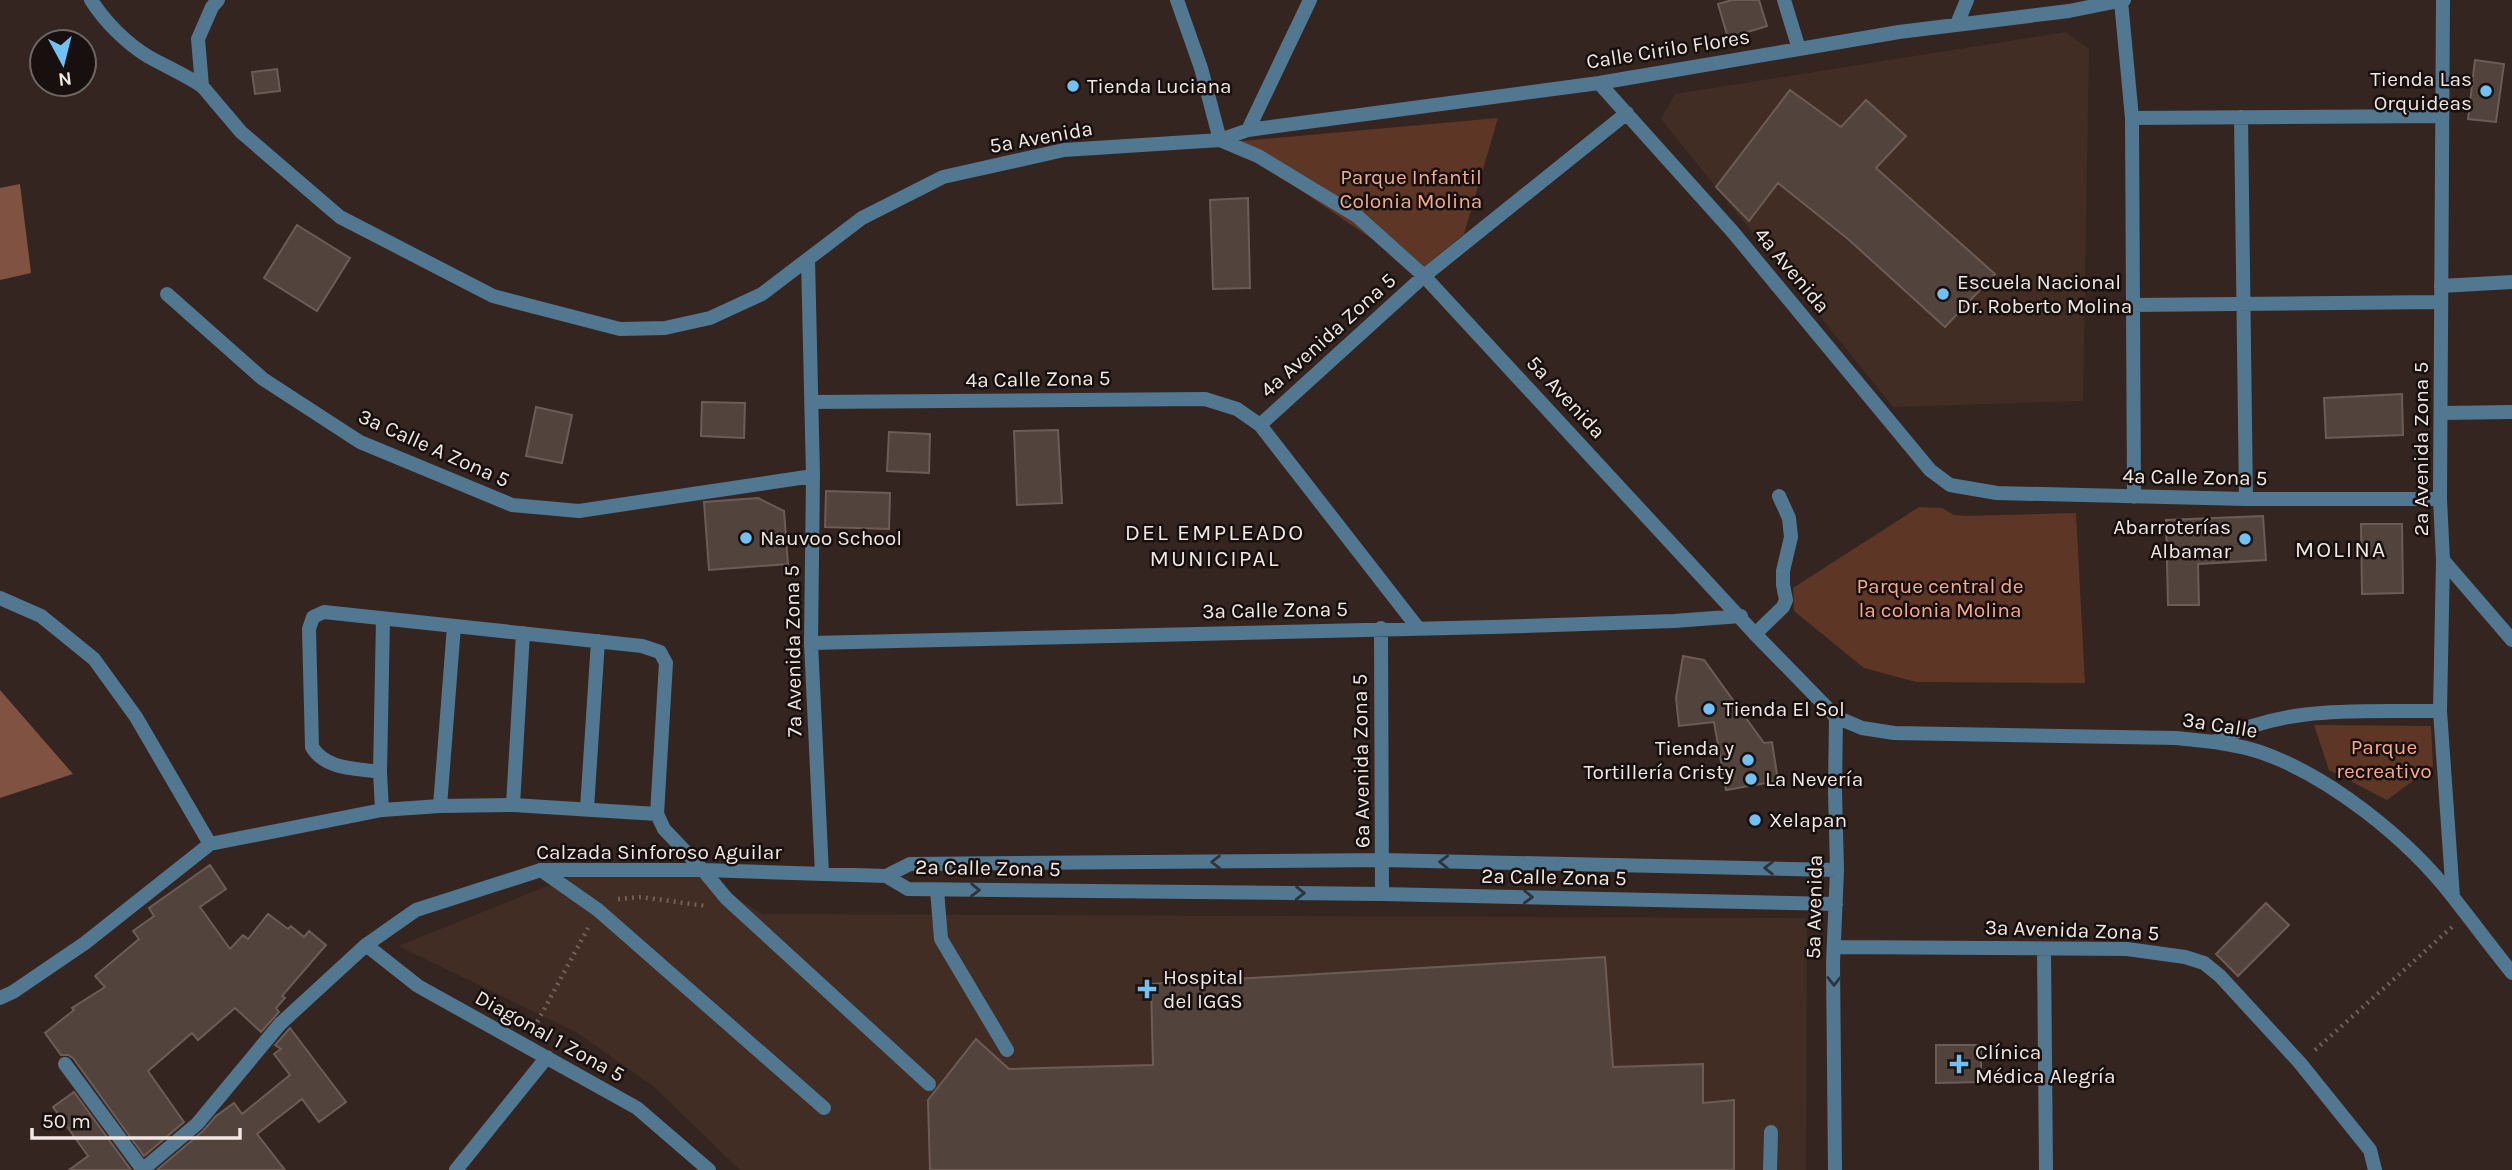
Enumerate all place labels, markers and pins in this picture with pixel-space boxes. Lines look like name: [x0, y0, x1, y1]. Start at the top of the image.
place label: Tienda Las Orquideas: [2370, 67, 2472, 115]
place label: Tienda Luciana: [1087, 74, 1232, 98]
marker: Tienda Luciana: [1065, 78, 1081, 94]
marker: Tienda Las Orquideas: [2478, 83, 2494, 99]
place label: Escuela Nacional Dr. Roberto Molina: [1957, 270, 2132, 318]
marker: Escuela Nacional Dr. Roberto Molina: [1935, 286, 1951, 302]
place label: Abarroterías Albamar: [2113, 515, 2231, 563]
place label: Nauvoo School: [760, 526, 902, 550]
marker: Nauvoo School: [738, 530, 754, 546]
marker: Abarroterías Albamar: [2237, 531, 2253, 547]
place label: Tienda El Sol: [1723, 697, 1845, 721]
marker: Tienda El Sol: [1701, 701, 1717, 717]
place label: Tienda y Tortillería Cristy: [1584, 736, 1734, 784]
marker: Tienda y Tortillería Cristy: [1740, 752, 1756, 768]
place label: La Nevería: [1765, 767, 1863, 791]
marker: La Nevería: [1743, 771, 1759, 787]
place label: Xelapan: [1769, 808, 1847, 832]
marker: Xelapan: [1747, 812, 1763, 828]
place label: Hospital del IGGS: [1163, 965, 1243, 1013]
marker: Hospital del IGGS: [1137, 979, 1157, 999]
place label: Clínica Médica Alegría: [1975, 1040, 2116, 1088]
marker: Clínica Médica Alegría: [1949, 1054, 1969, 1074]

